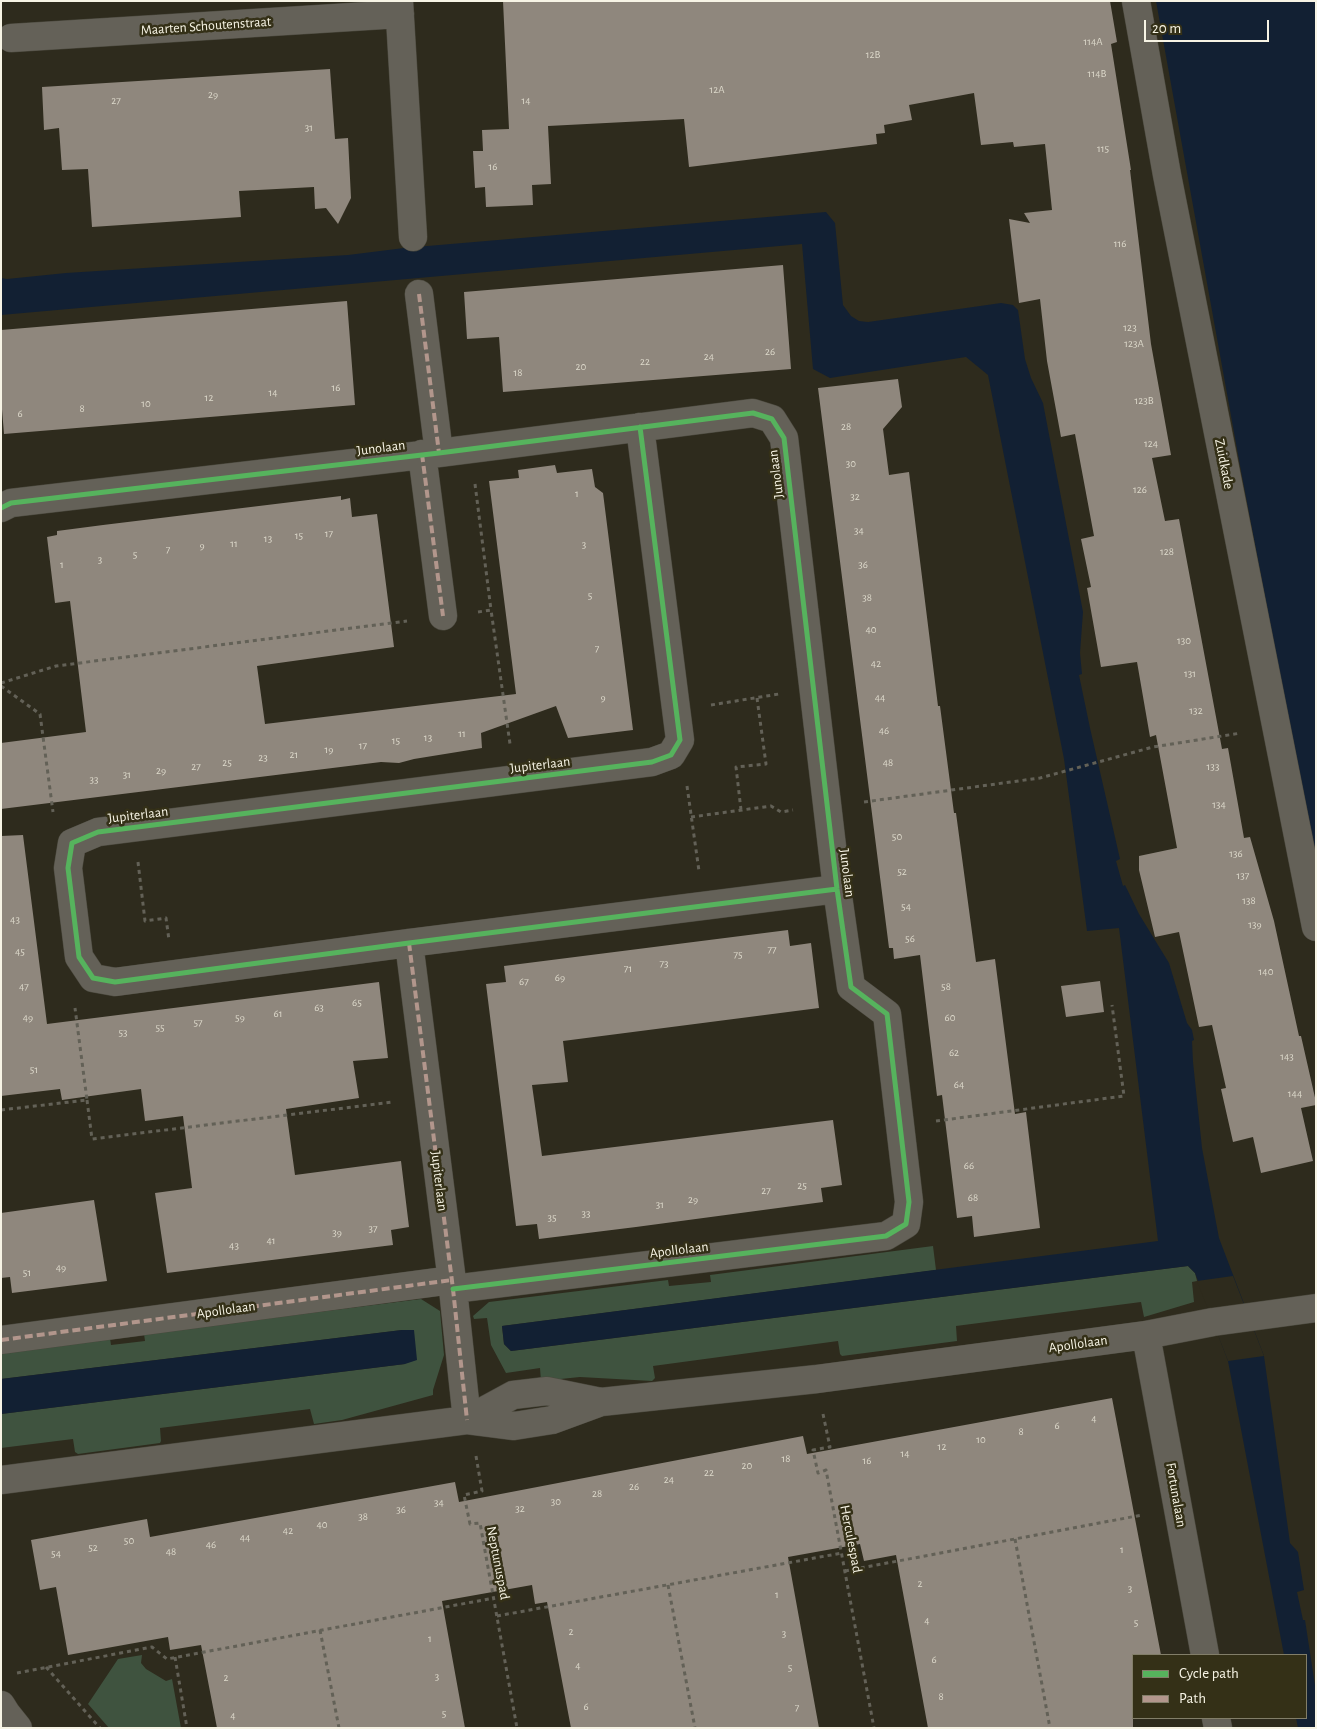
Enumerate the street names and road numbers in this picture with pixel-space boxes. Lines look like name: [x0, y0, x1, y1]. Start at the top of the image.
street label: Maarten Schoutenstraat: [140, 13, 272, 39]
street label: Junolaan: [356, 437, 406, 459]
street label: Zuidkade: [1211, 437, 1237, 491]
street label: Junolaan: [765, 449, 787, 499]
street label: Jupiterlaan: [509, 753, 571, 777]
street label: Jupiterlaan: [107, 803, 169, 827]
street label: Junolaan: [836, 848, 858, 898]
street label: Jupiterlaan: [427, 1150, 451, 1212]
street label: Apollolaan: [649, 1238, 709, 1262]
street label: Apollolaan: [196, 1298, 256, 1322]
street label: Apollolaan: [1048, 1332, 1108, 1356]
street label: Fortunalaan: [1162, 1461, 1190, 1529]
street label: Herculespad: [836, 1504, 866, 1574]
street label: Neptunuspad: [483, 1525, 513, 1601]

